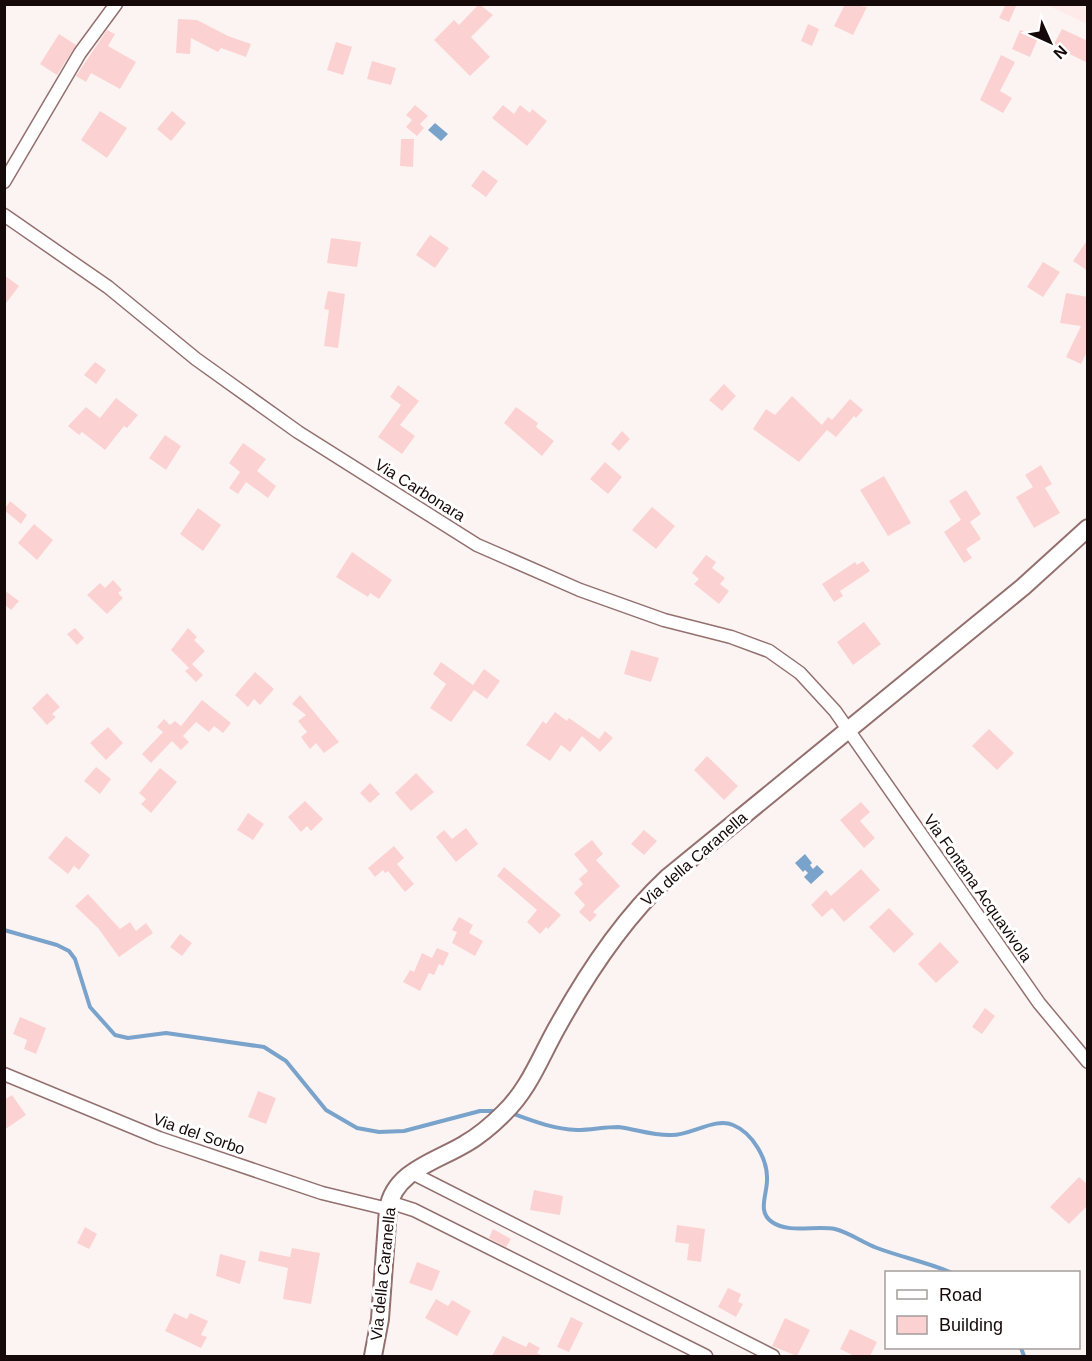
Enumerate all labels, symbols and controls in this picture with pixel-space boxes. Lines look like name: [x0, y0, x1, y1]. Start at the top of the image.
north arrow: [1020, 12, 1080, 72]
text: N: [1050, 42, 1070, 62]
street label: Via Carbonara: [372, 456, 468, 525]
street label: Via della Caranella: [638, 809, 750, 909]
street label: Via Fontana Acquavivola: [921, 811, 1035, 965]
street label: Via del Sorbo: [151, 1110, 247, 1158]
street label: Via della Caranella: [368, 1206, 398, 1342]
legend: [885, 1271, 1080, 1349]
text: Road: [939, 1285, 982, 1305]
text: Building: [939, 1315, 1003, 1335]

